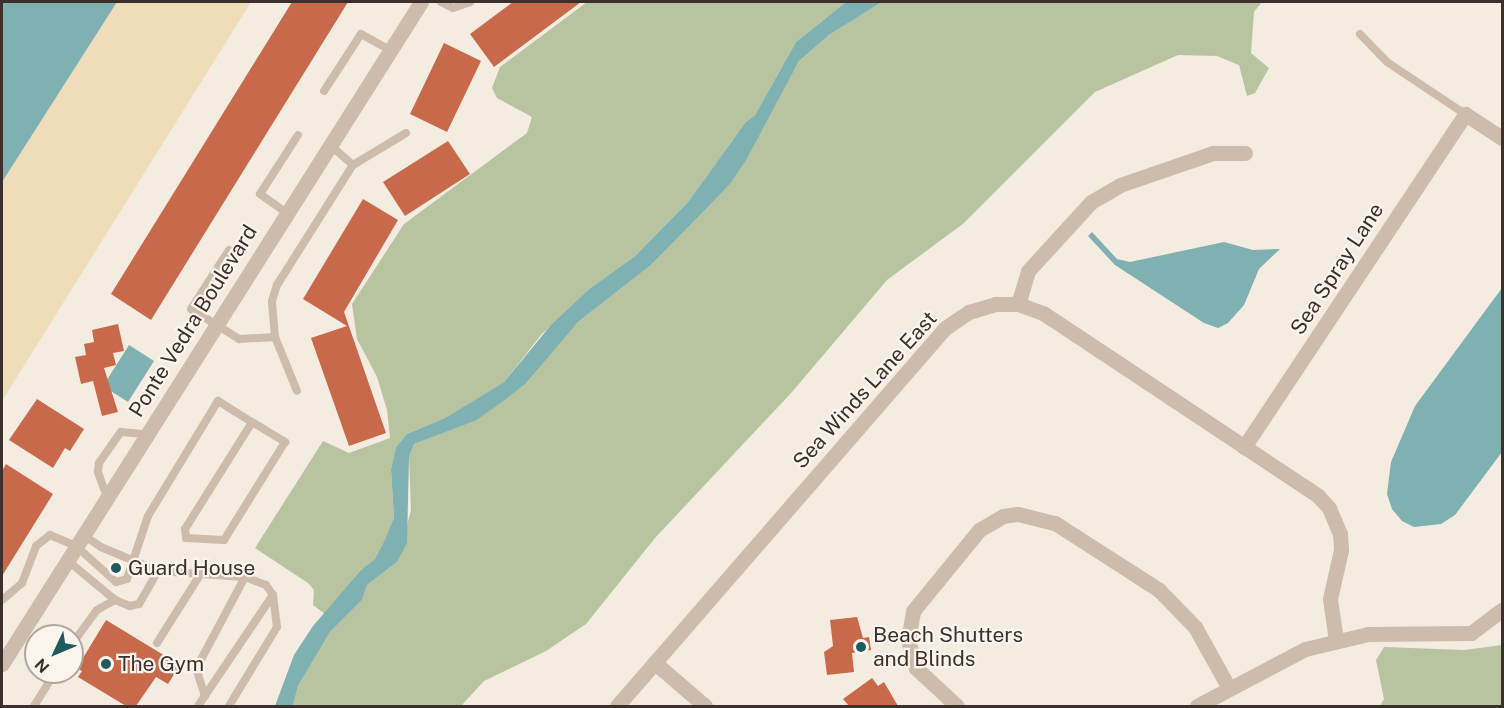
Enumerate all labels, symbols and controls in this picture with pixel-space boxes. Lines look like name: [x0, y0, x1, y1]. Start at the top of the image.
street label: Sea Spray Lane: [1285, 198, 1389, 340]
street label: Ponte Vedra Boulevard: [123, 220, 263, 422]
street label: Sea Winds Lane East: [787, 306, 943, 474]
place label: Guard House: [128, 555, 255, 581]
marker: Guard House: [109, 561, 123, 575]
place label: Beach Shutters and Blinds: [873, 622, 1023, 672]
north arrow: [24, 624, 84, 684]
marker: Beach Shutters and Blinds: [854, 640, 868, 654]
place label: The Gym: [118, 651, 204, 677]
text: N: [31, 654, 53, 677]
marker: The Gym: [99, 657, 113, 671]

